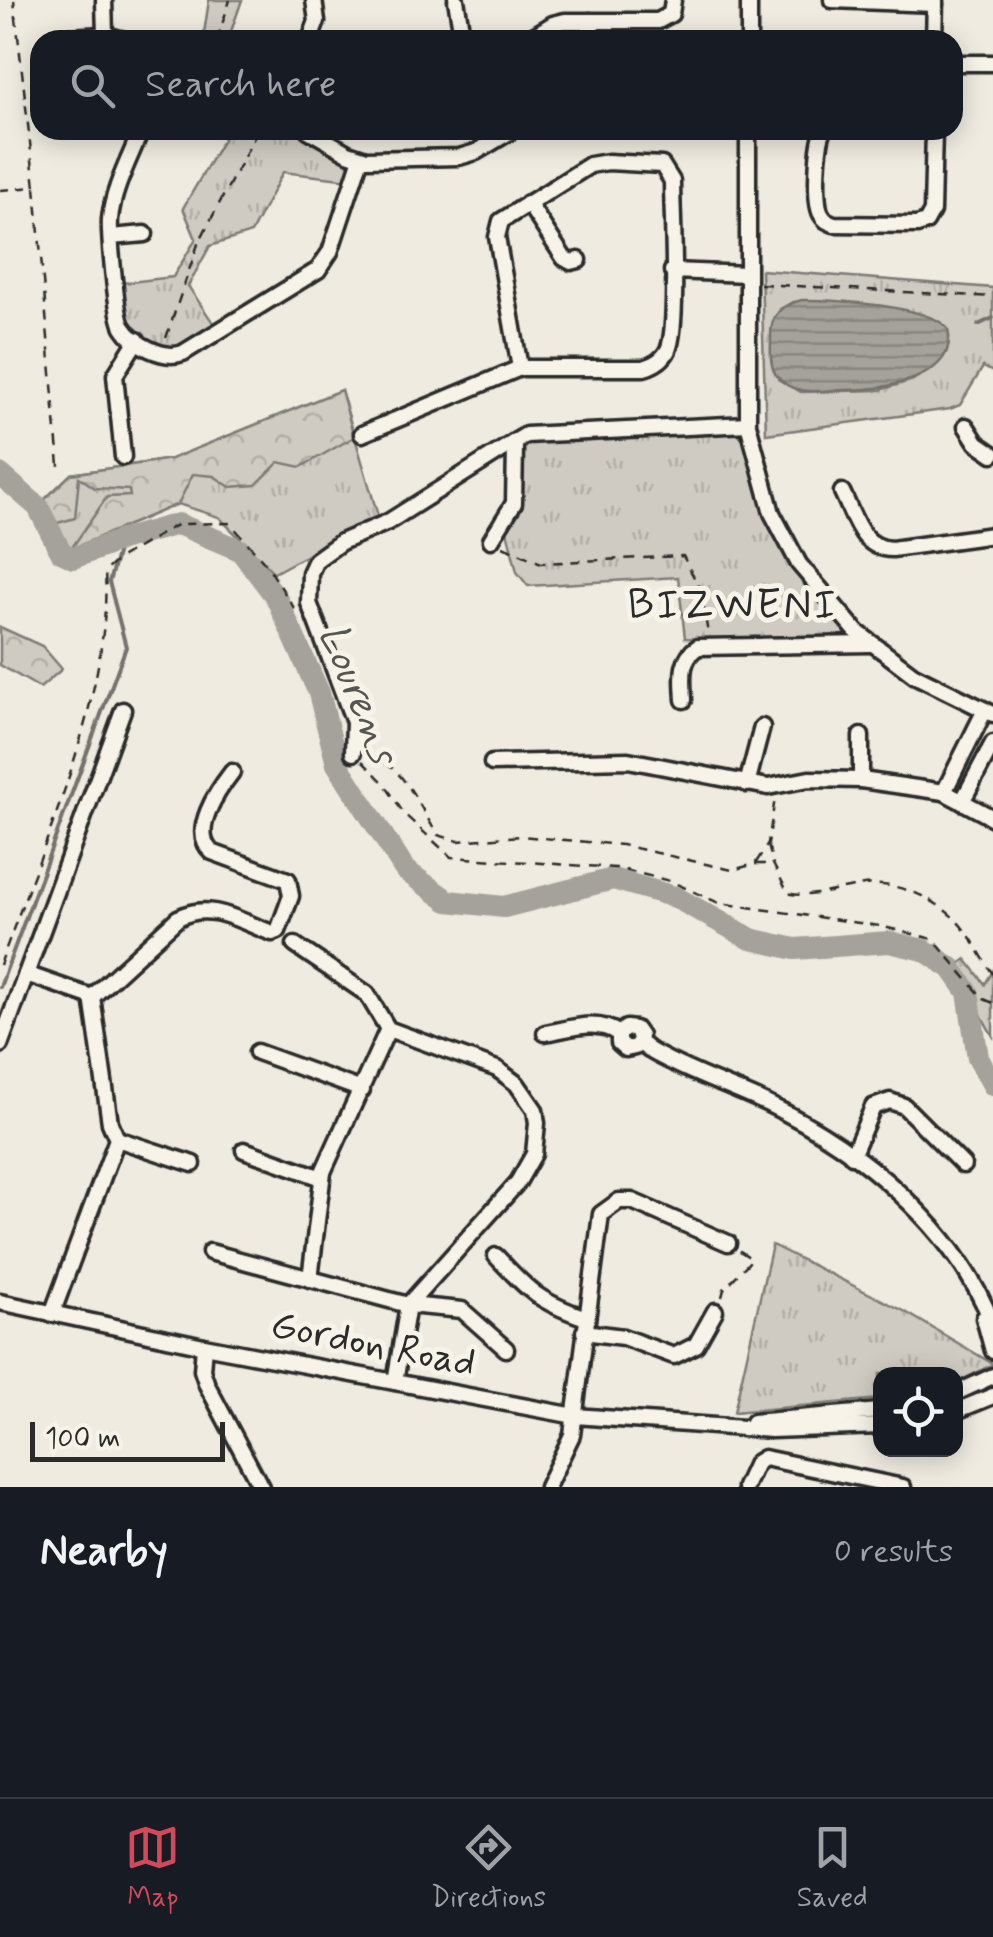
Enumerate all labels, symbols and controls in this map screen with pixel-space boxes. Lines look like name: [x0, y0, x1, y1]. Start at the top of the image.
search box: [30, 30, 963, 140]
icon: search: [65, 58, 120, 113]
text: Search here: [145, 61, 336, 110]
district label: BIZWENI: [627, 579, 839, 634]
water label: Lourens: [304, 616, 411, 775]
street label: Gordon Road: [266, 1300, 480, 1390]
map controls: [873, 1367, 963, 1457]
button: locate: [873, 1367, 963, 1457]
scale bar: [30, 1417, 225, 1462]
text: 100 m: [45, 1421, 120, 1458]
text: Nearby: [40, 1525, 168, 1580]
text: 0 results: [834, 1531, 953, 1573]
tab: Map: [125, 1820, 180, 1917]
tab: Directions: [431, 1820, 546, 1917]
tab: Saved: [797, 1820, 868, 1917]

